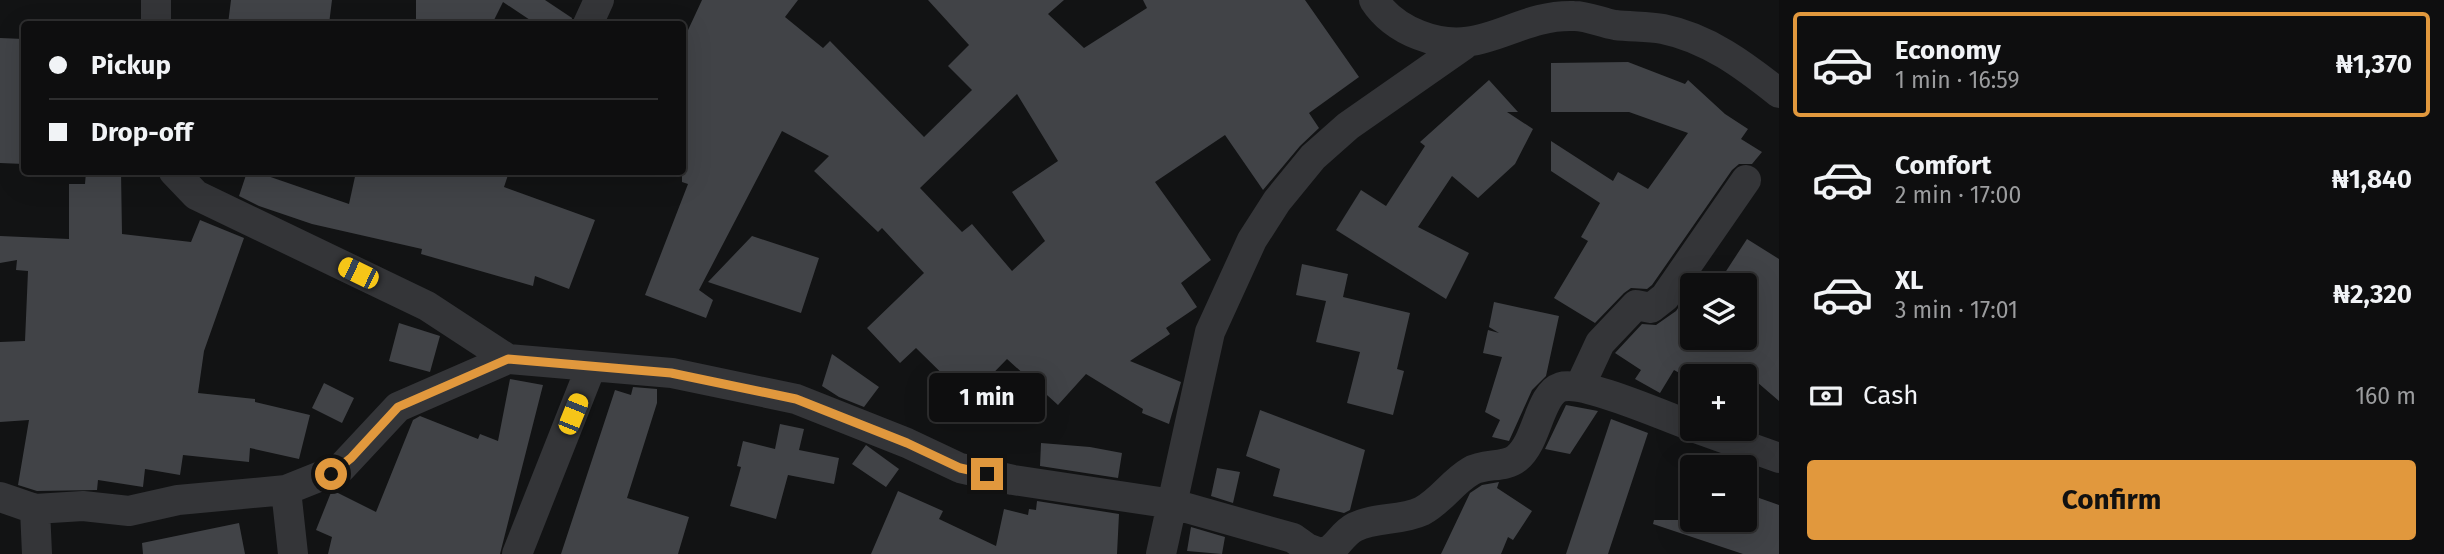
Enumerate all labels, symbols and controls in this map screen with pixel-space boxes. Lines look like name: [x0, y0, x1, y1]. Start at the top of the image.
icon: car: [1811, 33, 1874, 96]
text: Economy: [1895, 35, 2001, 66]
text: ₦1,370: [2336, 49, 2412, 80]
text: Pickup: [91, 50, 171, 81]
text: 1 min · 16:59: [1895, 66, 2020, 94]
text: Drop-off: [91, 117, 193, 148]
icon: car: [1811, 148, 1874, 211]
text: Comfort: [1895, 150, 1991, 181]
text: ₦1,840: [2332, 164, 2412, 195]
text: 2 min · 17:00: [1895, 181, 2021, 209]
car: [335, 254, 382, 292]
icon: car: [1811, 263, 1874, 326]
text: XL: [1895, 265, 1923, 296]
map controls: [1680, 273, 1757, 532]
button: layers: [1680, 273, 1757, 350]
text: ₦2,320: [2333, 279, 2412, 310]
text: 3 min · 17:01: [1895, 296, 2018, 324]
button: +: [1680, 364, 1757, 441]
callout: 1 min: [929, 372, 1045, 421]
icon: cash: [1807, 377, 1845, 415]
text: Cash: [1863, 380, 1919, 411]
text: 160 m: [2355, 382, 2416, 410]
text: 1 min: [959, 383, 1015, 411]
car: [556, 391, 591, 437]
button: −: [1680, 455, 1757, 532]
route start: [315, 458, 347, 490]
route end: [971, 458, 1003, 490]
button: Confirm: [1807, 460, 2416, 540]

